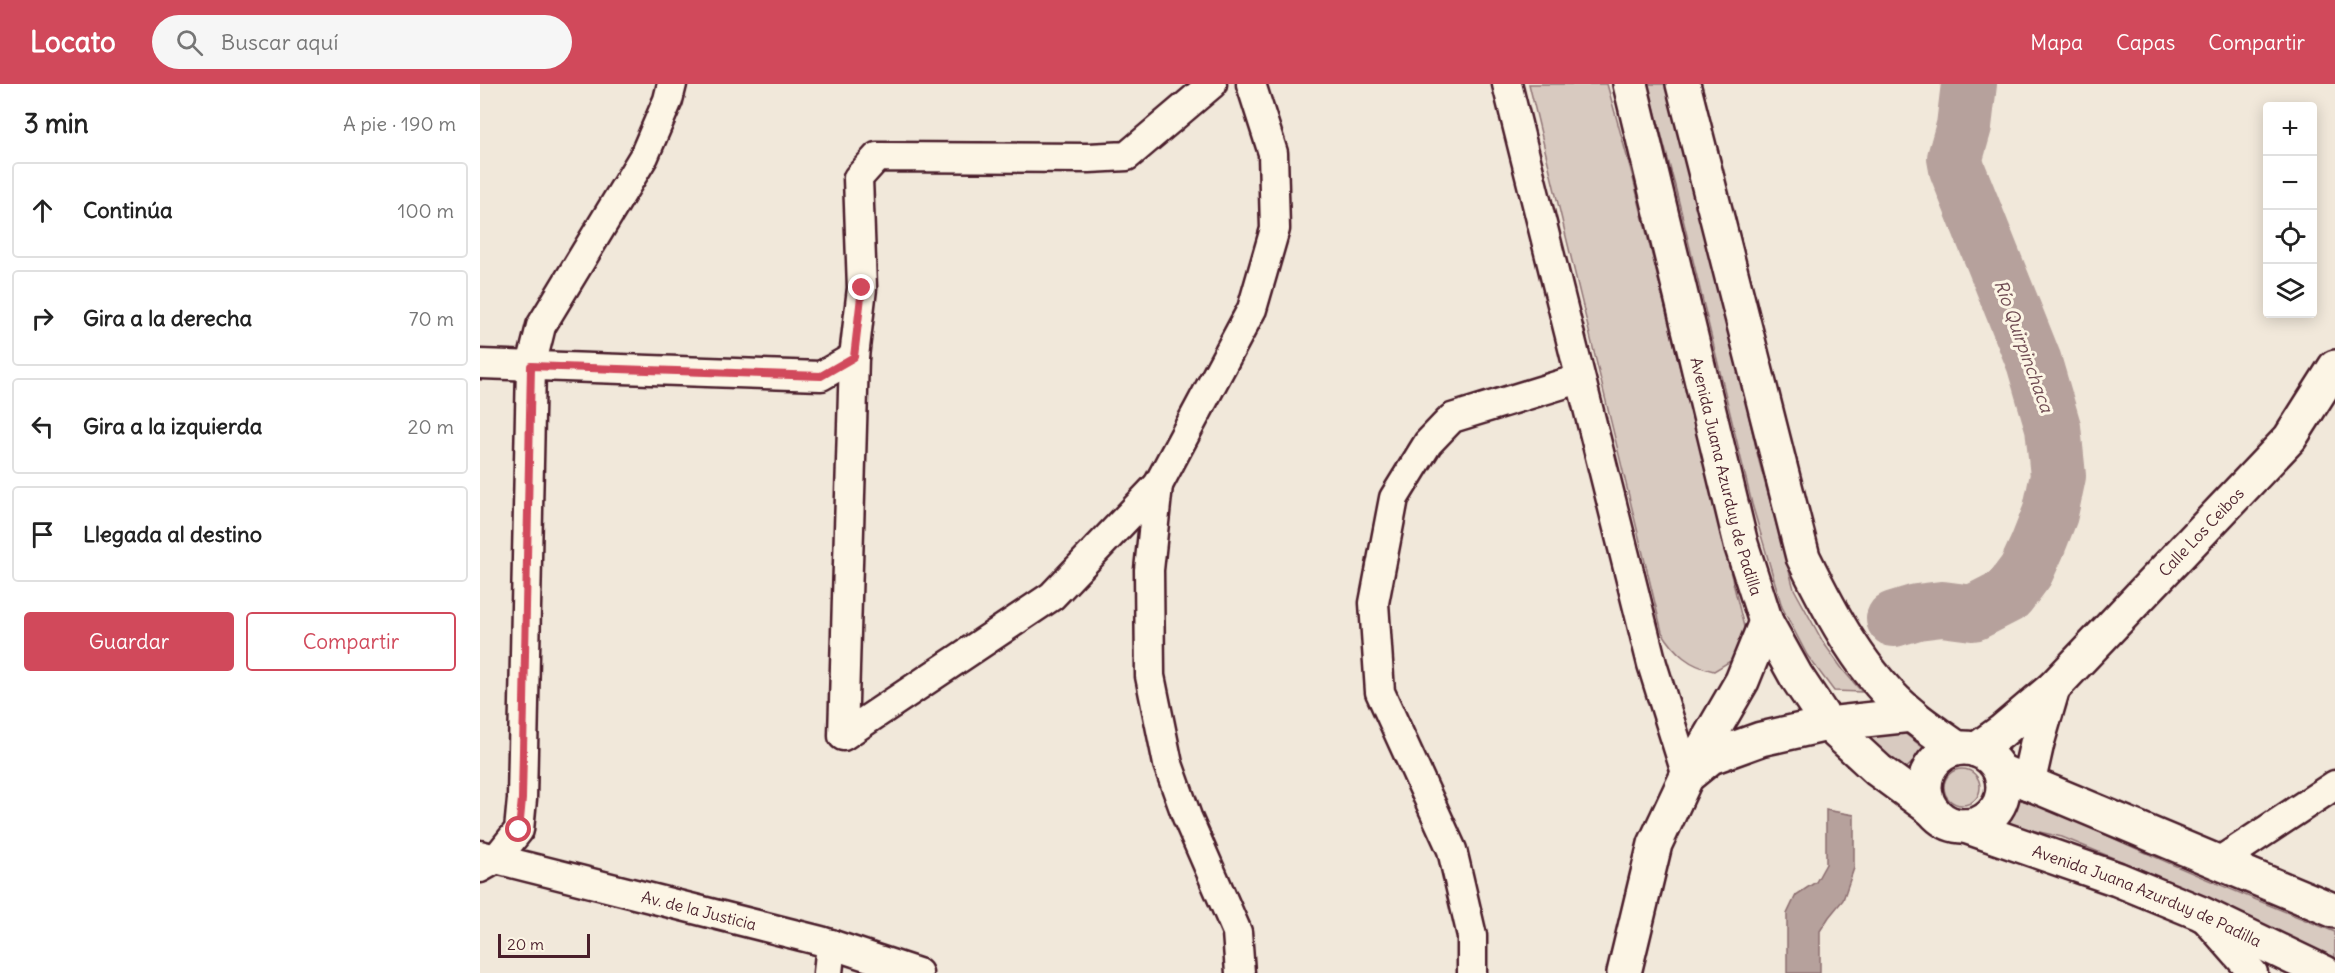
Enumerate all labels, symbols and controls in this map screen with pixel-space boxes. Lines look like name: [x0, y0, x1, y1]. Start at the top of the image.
search box: [152, 15, 572, 69]
text: Locato: [30, 24, 116, 60]
icon: search: [173, 26, 206, 59]
text: Buscar aquí: [221, 28, 338, 56]
text: Mapa: [2030, 29, 2083, 56]
text: Capas: [2116, 29, 2175, 56]
text: Compartir: [2208, 29, 2305, 56]
map controls: [2263, 102, 2317, 318]
button: +: [2263, 102, 2317, 156]
text: 3 min: [24, 107, 89, 140]
text: A pie · 190 m: [343, 111, 456, 136]
button: −: [2263, 156, 2317, 210]
icon: ahead: [26, 194, 59, 227]
text: Continúa: [83, 196, 172, 224]
text: 100 m: [397, 198, 454, 223]
button: locate: [2263, 210, 2317, 264]
button: layers: [2263, 264, 2317, 318]
route end: [848, 274, 874, 300]
water label: Río Quirpinchaca: [1989, 277, 2059, 417]
icon: right: [26, 302, 59, 335]
text: Gira a la derecha: [83, 304, 252, 332]
text: 70 m: [409, 306, 454, 331]
street label: Avenida Juana Azurduy de Padilla: [1686, 355, 1767, 598]
icon: left: [26, 410, 59, 443]
text: Gira a la izquierda: [83, 412, 262, 440]
text: 20 m: [408, 414, 454, 439]
street label: Calle Los Ceibos: [2154, 483, 2248, 581]
icon: arrive: [26, 518, 59, 551]
text: Llegada al destino: [83, 520, 262, 548]
button: Guardar: [24, 612, 234, 671]
button: Compartir: [246, 612, 456, 671]
route start: [505, 816, 531, 842]
street label: Avenida Juana Azurduy de Padilla: [2030, 840, 2265, 951]
street label: Av. de la Justicia: [640, 886, 759, 934]
scale bar: [498, 931, 590, 958]
text: 20 m: [507, 934, 544, 954]

